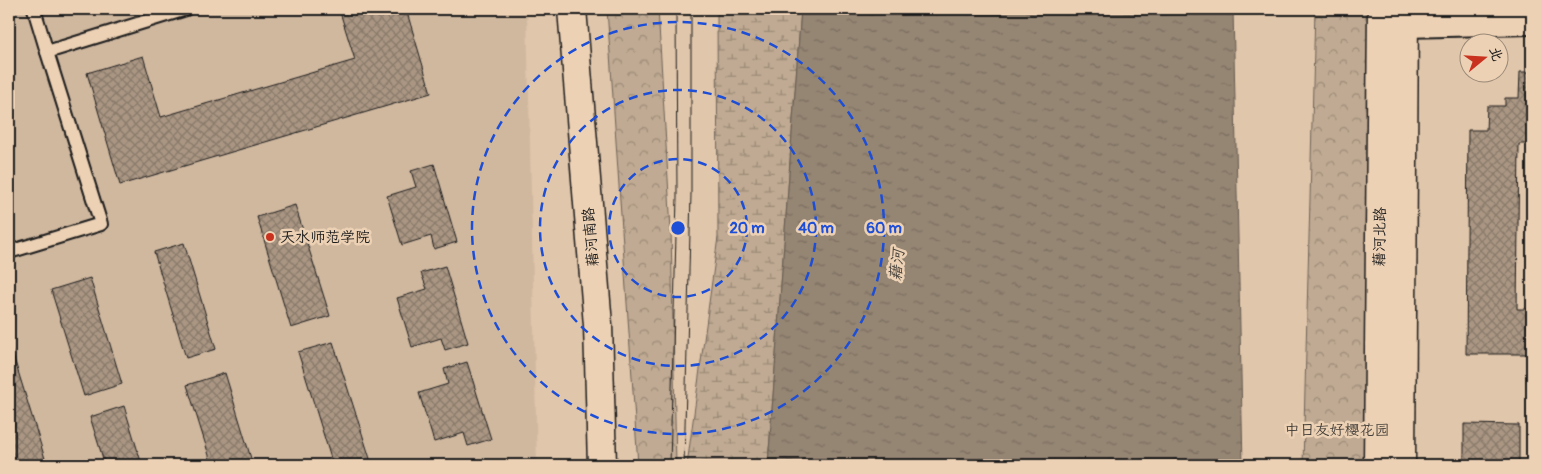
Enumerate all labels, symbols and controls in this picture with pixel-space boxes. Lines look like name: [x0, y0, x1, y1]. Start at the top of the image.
north arrow: [1458, 32, 1508, 82]
text: 北: [1486, 45, 1506, 63]
street label: 藉河南路: [579, 206, 603, 268]
street label: 藉河北路: [1370, 207, 1390, 267]
centre of rings: [669, 219, 687, 237]
text: 20 m: [729, 219, 765, 238]
text: 40 m: [798, 219, 834, 238]
text: 60 m: [866, 219, 902, 238]
place label: 天水师范学院: [280, 228, 370, 247]
marker: 天水师范学院: [264, 231, 276, 243]
water label: 藉河: [885, 245, 909, 282]
park label: 中日友好樱花园: [1284, 421, 1390, 440]

